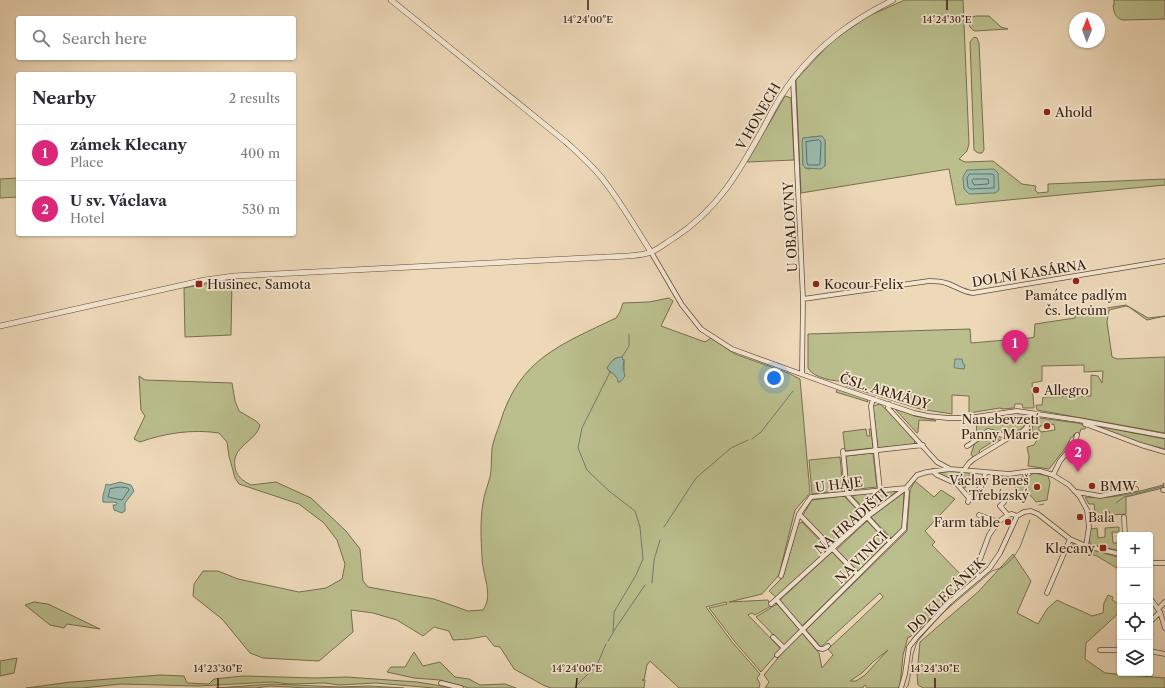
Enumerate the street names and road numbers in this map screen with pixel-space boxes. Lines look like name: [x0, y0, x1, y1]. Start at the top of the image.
street label: V HONECH: [732, 80, 784, 153]
street label: U OBALOVNY: [780, 180, 800, 273]
street label: DOLNÍ KASÁRNA: [971, 256, 1088, 290]
street label: ČSL. ARMÁDY: [838, 370, 933, 413]
street label: U HÁJE: [814, 473, 864, 495]
street label: NA HRADIŠTI: [811, 485, 891, 557]
street label: NA VINICI: [831, 527, 891, 587]
street label: DO KLECÁNEK: [904, 553, 989, 636]

